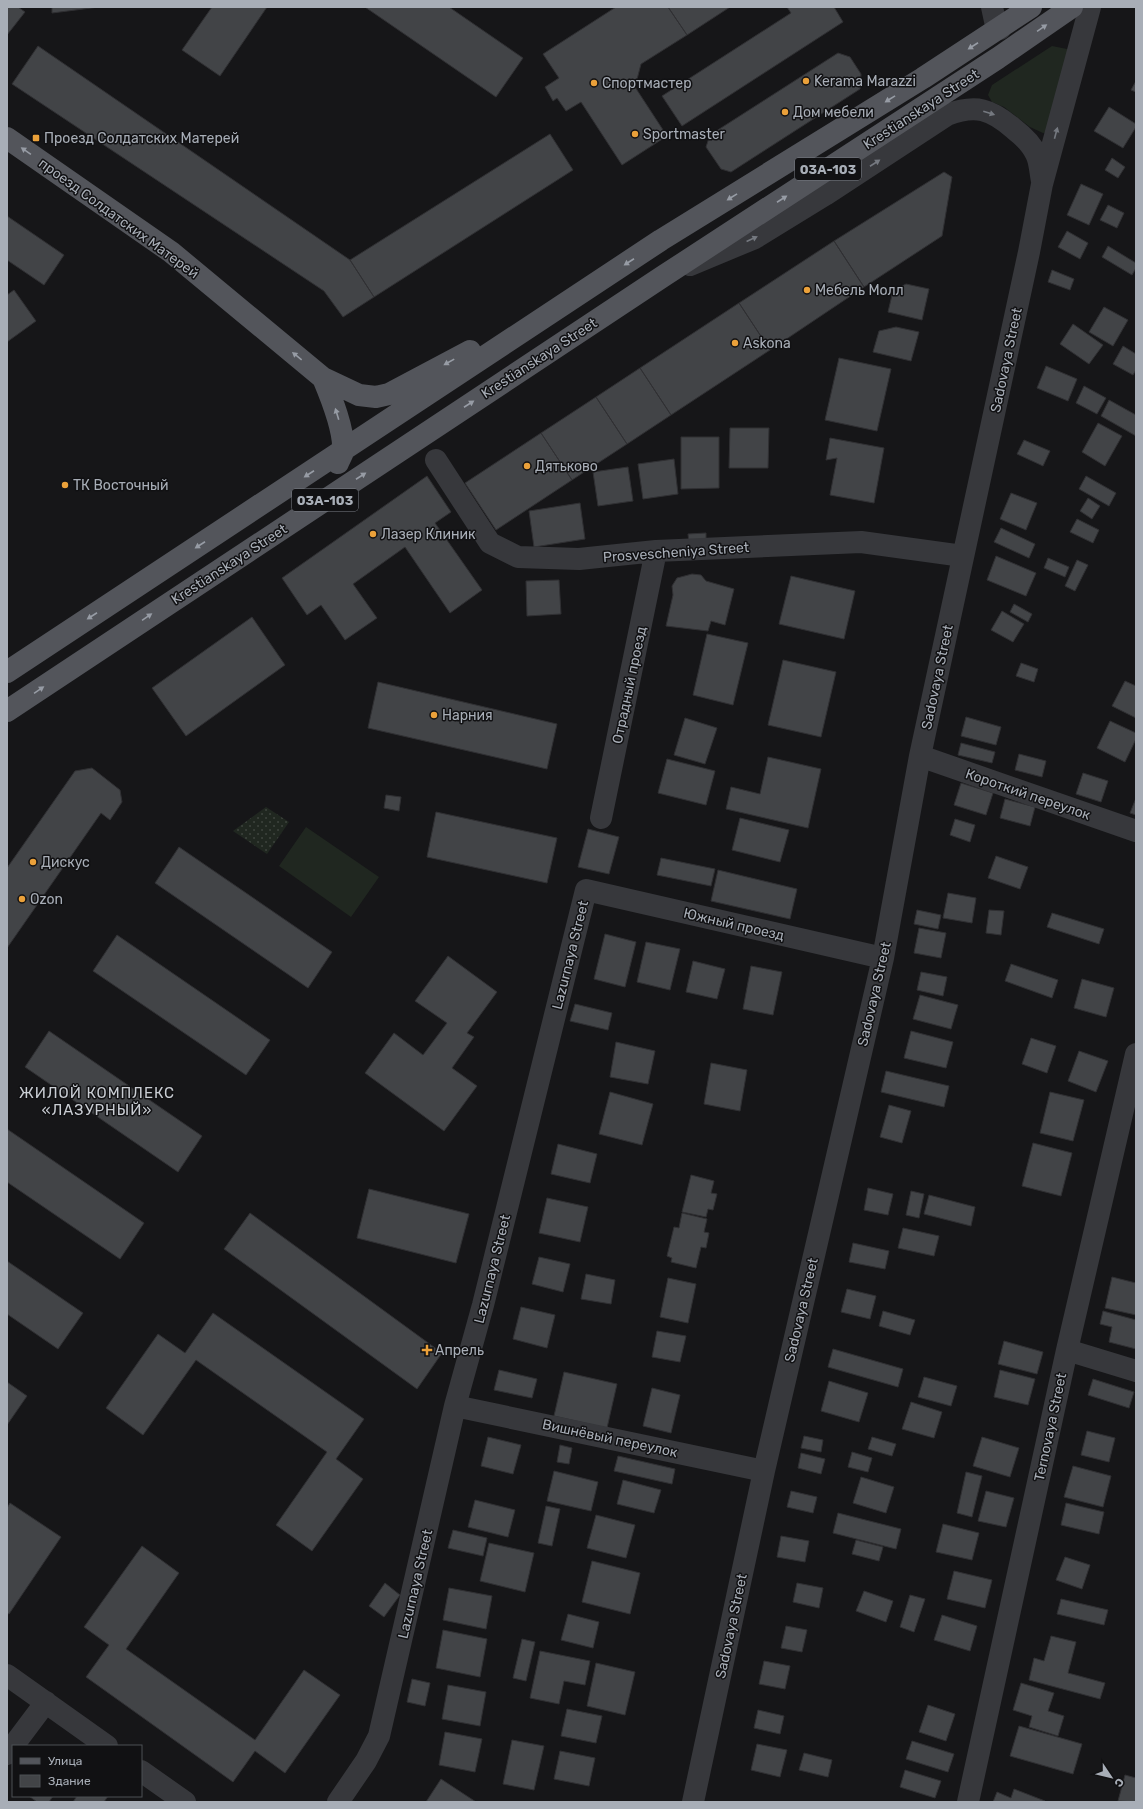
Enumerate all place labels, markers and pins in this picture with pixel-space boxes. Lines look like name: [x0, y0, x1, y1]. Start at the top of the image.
place label: Kerama Marazzi: [814, 73, 916, 90]
place label: Спортмастер: [602, 75, 692, 92]
marker: Kerama Marazzi: [801, 76, 811, 86]
marker: Спортмастер: [589, 78, 599, 88]
place label: Дом мебели: [793, 104, 874, 121]
marker: Дом мебели: [780, 107, 790, 117]
place label: Sportmaster: [643, 126, 725, 143]
marker: Sportmaster: [630, 129, 640, 139]
place label: Проезд Солдатских Матерей: [44, 130, 239, 147]
marker: Проезд Солдатских Матерей: [31, 133, 41, 143]
place label: Мебель Молл: [815, 282, 904, 299]
marker: Мебель Молл: [802, 285, 812, 295]
place label: Askona: [743, 335, 791, 352]
marker: Askona: [730, 338, 740, 348]
place label: Дятьково: [535, 458, 598, 475]
marker: Дятьково: [522, 461, 532, 471]
place label: ТК Восточный: [73, 477, 168, 494]
marker: ТК Восточный: [60, 480, 70, 490]
place label: Лазер Клиник: [381, 526, 476, 543]
marker: Лазер Клиник: [368, 529, 378, 539]
place label: Нарния: [442, 707, 493, 724]
marker: Нарния: [429, 710, 439, 720]
place label: Дискус: [41, 854, 90, 871]
marker: Дискус: [28, 857, 38, 867]
place label: Ozon: [30, 891, 63, 908]
marker: Ozon: [17, 894, 27, 904]
place label: Апрель: [435, 1342, 484, 1359]
marker: Апрель: [422, 1345, 432, 1355]

